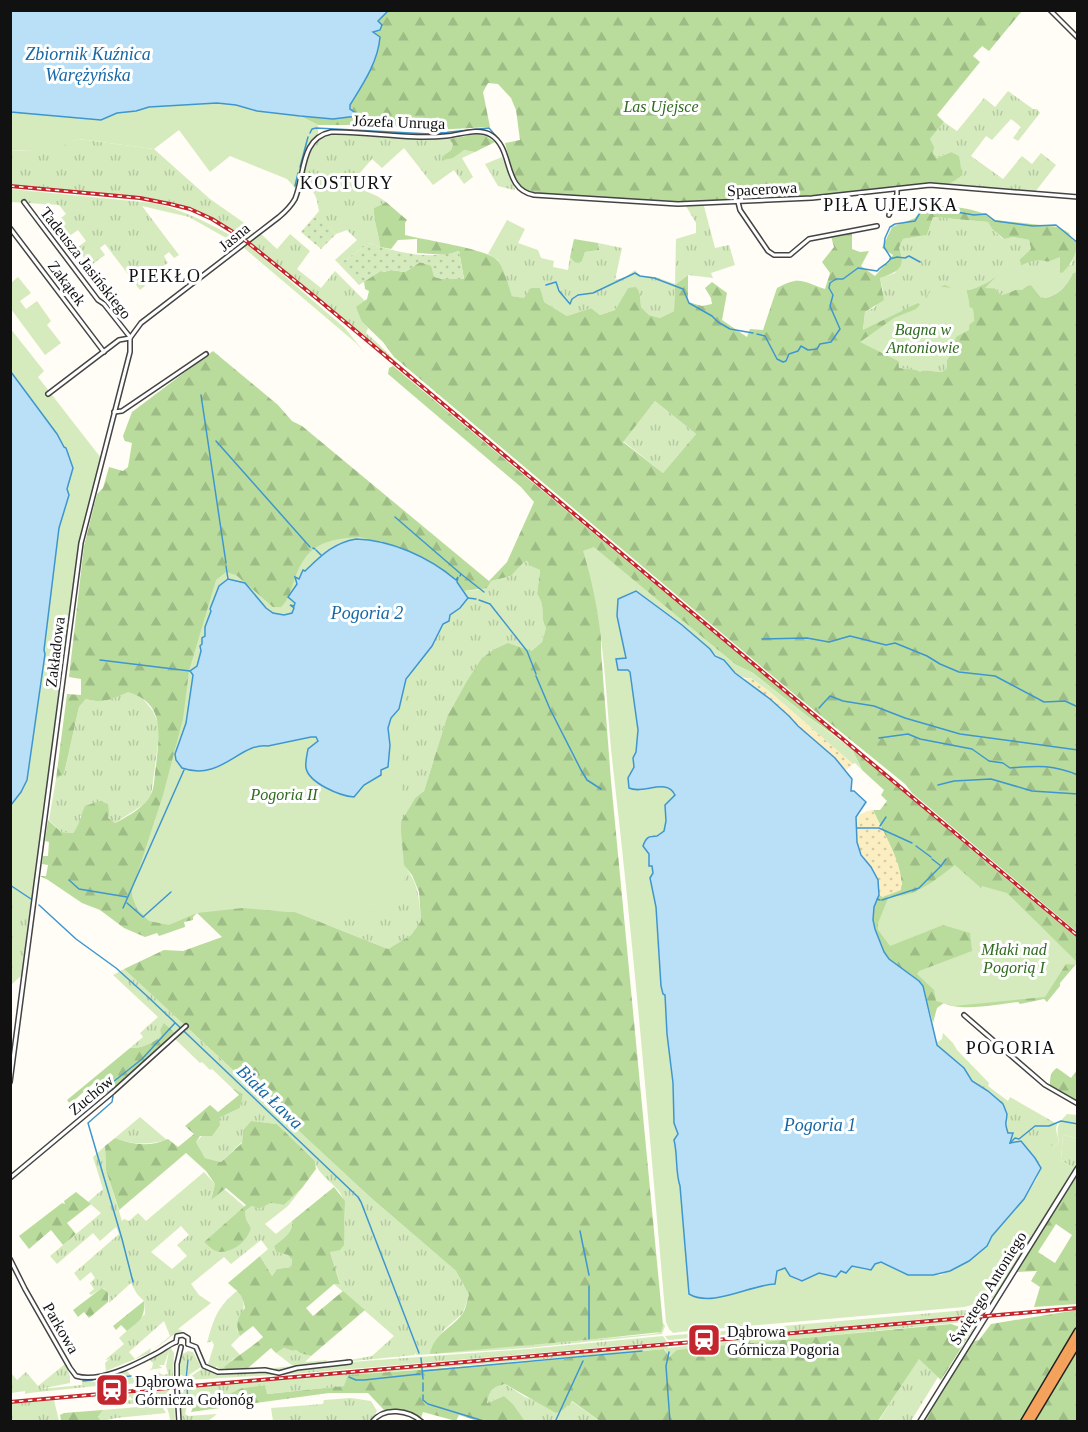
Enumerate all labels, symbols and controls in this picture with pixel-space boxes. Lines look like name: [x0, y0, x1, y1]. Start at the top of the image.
water label: Zbiornik Kuźnica Warężyńska: [25, 44, 151, 85]
park label: Las Ujejsce: [622, 98, 699, 116]
street label: Józefa Unruga: [352, 112, 446, 133]
district label: KOSTURY: [300, 173, 394, 193]
street label: Spacerowa: [727, 179, 798, 200]
district label: PIŁA UJEJSKA: [823, 195, 959, 215]
street label: Tadeusza Jasińskiego: [36, 204, 135, 323]
street label: Jasna: [215, 219, 253, 255]
street label: Zakątek: [44, 257, 89, 309]
district label: PIEKŁO: [129, 266, 202, 286]
park label: Bagna w Antoniowie: [886, 321, 959, 356]
water label: Pogoria 2: [330, 603, 403, 623]
street label: Zakładowa: [42, 616, 68, 688]
park label: Pogoria II: [249, 786, 318, 804]
park label: Młaki nad Pogorią I: [980, 941, 1048, 977]
district label: POGORIA: [966, 1038, 1056, 1058]
water label: Biała Ława: [233, 1061, 307, 1133]
street label: Zuchów: [65, 1071, 117, 1118]
water label: Pogoria 1: [783, 1115, 856, 1135]
street label: Świętego Antoniego: [945, 1228, 1031, 1348]
street label: Parkowa: [40, 1300, 82, 1356]
station icon: Dąbrowa Górnicza Pogoria: [686, 1322, 722, 1358]
place label: Dąbrowa Górnicza Pogoria: [727, 1323, 839, 1359]
station icon: Dąbrowa Górnicza Gołonóg: [94, 1372, 130, 1408]
place label: Dąbrowa Górnicza Gołonóg: [135, 1373, 254, 1409]

